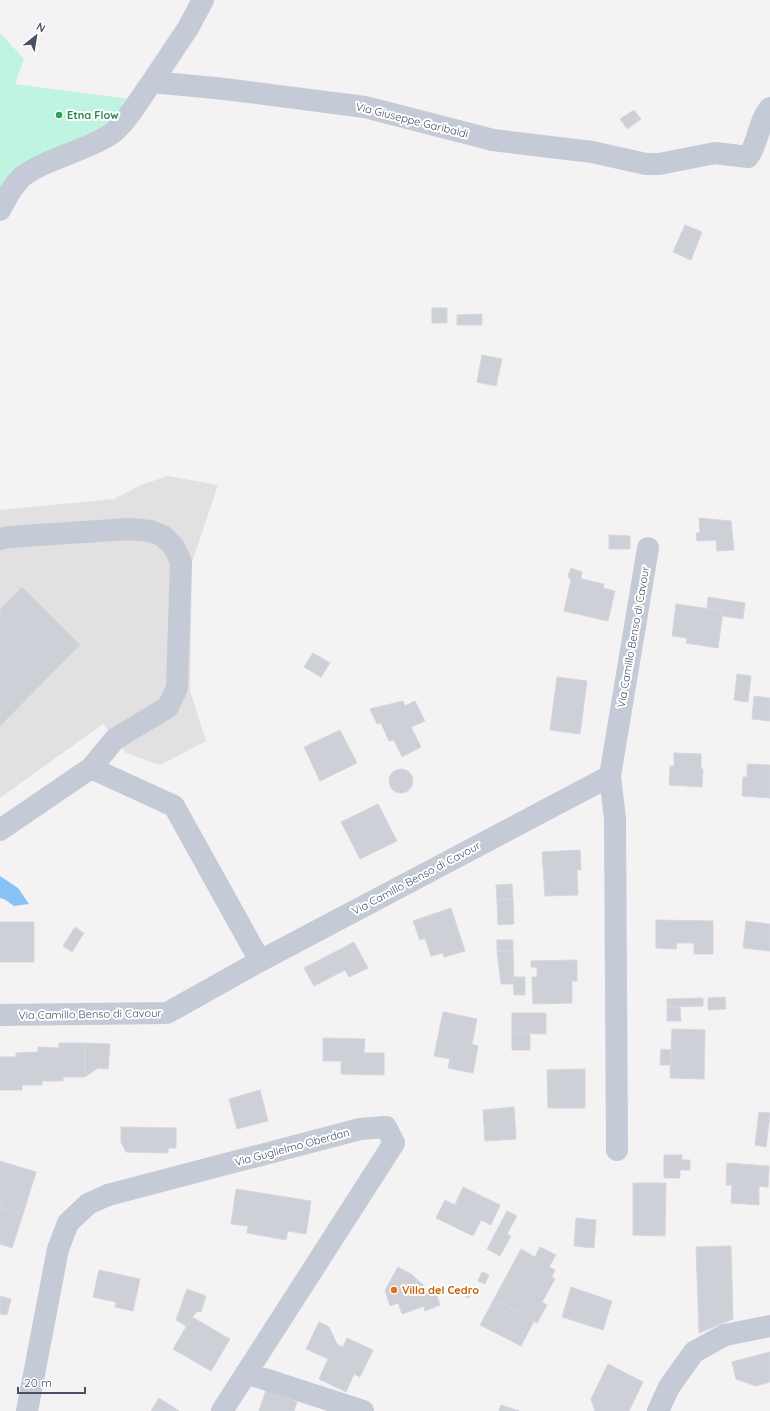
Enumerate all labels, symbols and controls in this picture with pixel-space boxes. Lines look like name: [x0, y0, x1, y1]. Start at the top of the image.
north arrow: [16, 16, 56, 56]
text: N: [34, 19, 48, 35]
street label: Via Giuseppe Garibaldi: [354, 99, 470, 141]
place label: Etna Flow: [67, 108, 119, 122]
marker: Etna Flow: [54, 110, 64, 120]
street label: Via Camillo Benso di Cavour: [614, 564, 652, 709]
street label: Via Camillo Benso di Cavour: [349, 838, 483, 918]
street label: Via Camillo Benso di Cavour: [18, 1006, 163, 1022]
street label: Via Guglielmo Oberdan: [233, 1125, 351, 1169]
place label: Villa del Cedro: [402, 1283, 479, 1297]
marker: Villa del Cedro: [389, 1285, 399, 1295]
scale bar: [18, 1369, 85, 1395]
text: 20 m: [24, 1375, 52, 1390]

